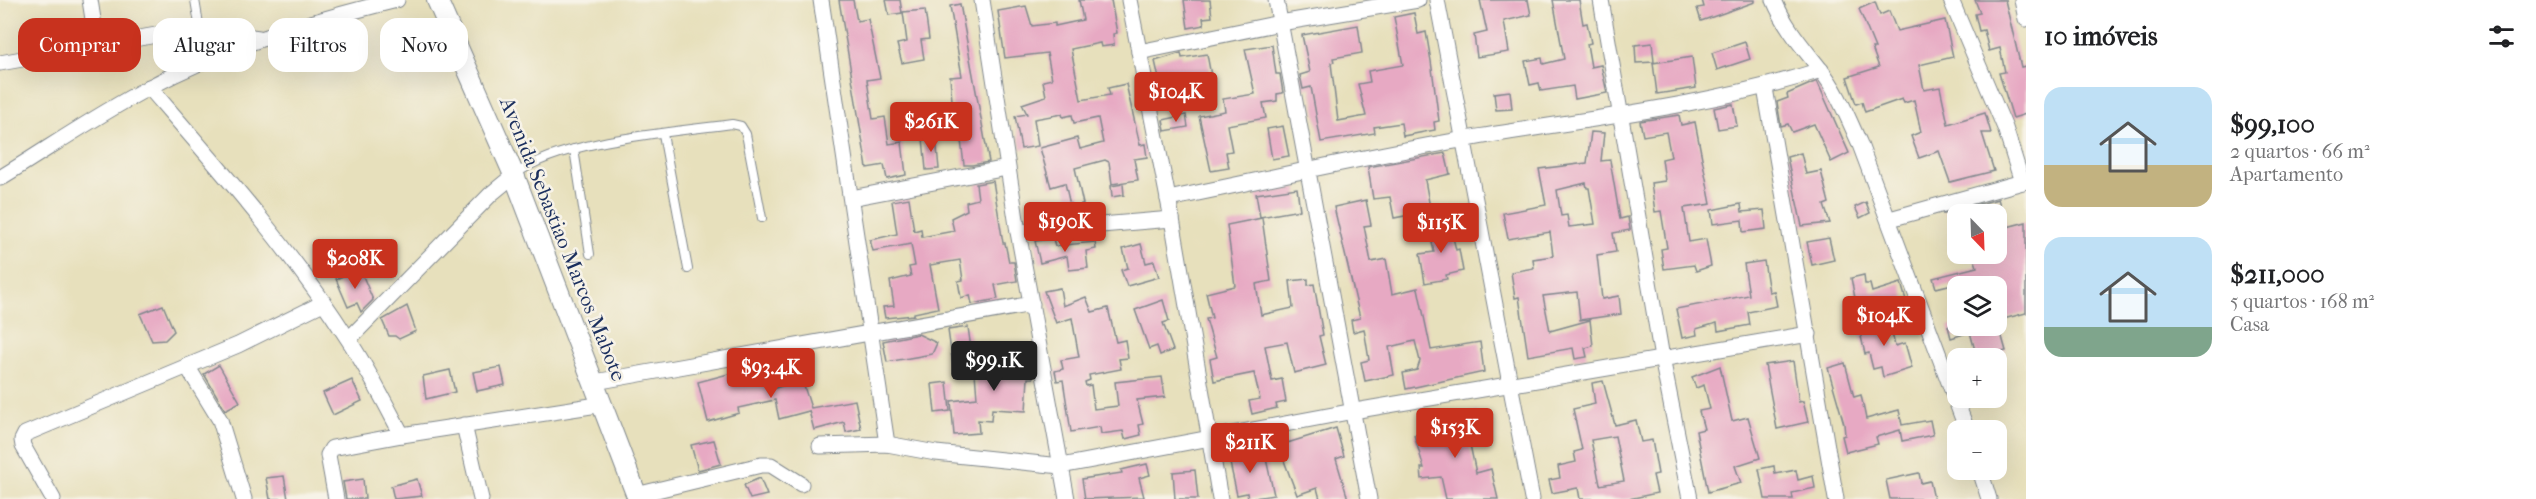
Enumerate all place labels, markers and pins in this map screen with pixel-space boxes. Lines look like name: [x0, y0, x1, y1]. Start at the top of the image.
pin: $104K: [1134, 72, 1218, 123]
pin: $261K: [889, 102, 973, 153]
pin: $190K: [1023, 202, 1107, 253]
pin: $115K: [1399, 203, 1483, 254]
pin: $208K: [313, 239, 397, 290]
pin: $104K: [1842, 296, 1926, 347]
pin: $99.1K: [945, 341, 1043, 392]
pin: $93.4K: [722, 348, 820, 399]
pin: $153K: [1413, 408, 1497, 459]
pin: $211K: [1208, 423, 1292, 474]

